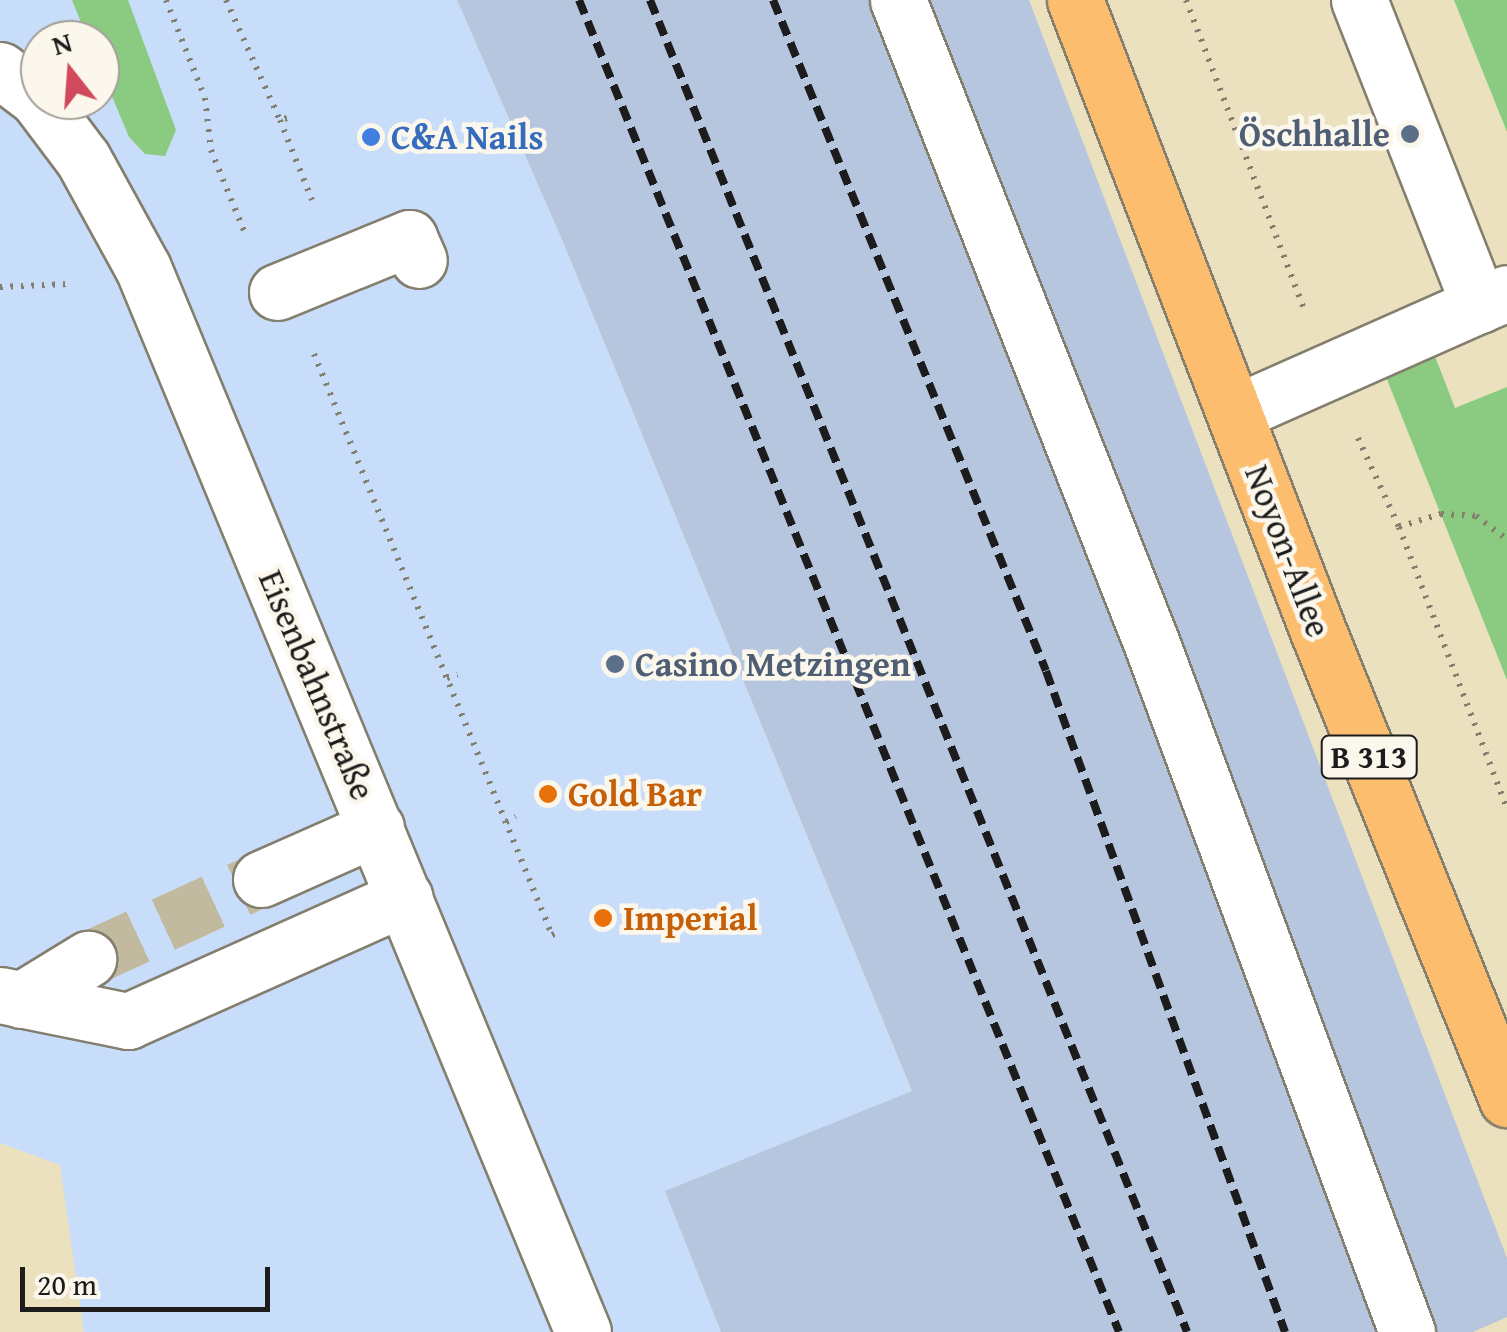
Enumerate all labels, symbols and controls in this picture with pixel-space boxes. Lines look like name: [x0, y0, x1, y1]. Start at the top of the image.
north arrow: [20, 20, 120, 120]
text: N: [47, 20, 77, 65]
place label: Öschhalle: [1239, 113, 1390, 155]
place label: C&A Nails: [391, 116, 543, 158]
marker: Öschhalle: [1399, 123, 1421, 145]
marker: C&A Nails: [360, 126, 382, 148]
street label: Noyon-Allee: [1236, 459, 1340, 643]
street label: Eisenbahnstraße: [250, 564, 384, 806]
place label: Casino Metzingen: [635, 643, 911, 685]
marker: Casino Metzingen: [604, 653, 626, 675]
road number: B 313: [1319, 730, 1419, 784]
place label: Gold Bar: [568, 773, 702, 815]
marker: Gold Bar: [537, 783, 559, 805]
place label: Imperial: [623, 897, 758, 939]
marker: Imperial: [592, 907, 614, 929]
scale bar: [25, 1247, 275, 1309]
text: 20 m: [37, 1262, 97, 1306]

